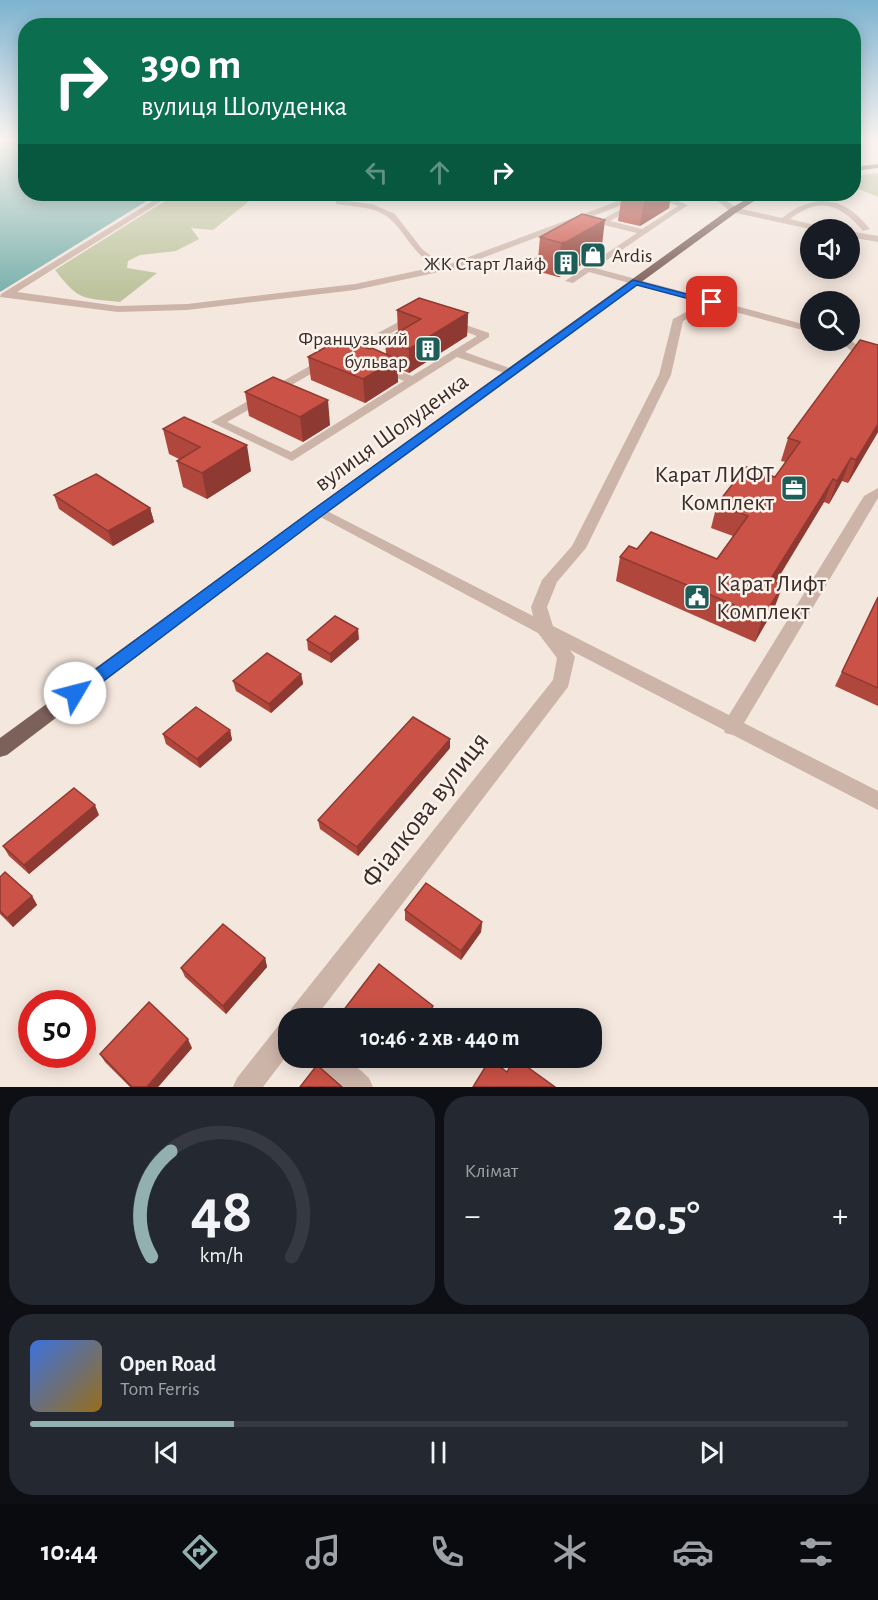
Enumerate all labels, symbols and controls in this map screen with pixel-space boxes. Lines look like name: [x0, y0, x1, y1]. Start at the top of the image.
icon: right: [42, 42, 120, 120]
text: 390 m: [141, 44, 242, 86]
text: вулиця Шолуденка: [141, 93, 347, 120]
icon: left: [360, 156, 393, 189]
icon: ahead: [423, 156, 456, 189]
icon: right: [486, 156, 519, 189]
map controls: [800, 219, 860, 351]
button: sound: [800, 219, 860, 279]
shop icon: Ardis: [578, 240, 608, 270]
place label: Ardis: [612, 246, 652, 266]
building icon: ЖК Старт Лайф: [551, 248, 581, 278]
place label: ЖК Старт Лайф: [424, 254, 546, 274]
pin: [686, 276, 737, 327]
icon: arrive: [695, 285, 728, 318]
button: search: [800, 291, 860, 351]
place label: Французький бульвар: [298, 329, 408, 372]
building icon: Французький бульвар: [413, 334, 443, 364]
street label: вулиця Шолуденка: [310, 369, 473, 496]
place label: Карат ЛИФТ Комплект: [654, 463, 775, 515]
office icon: Карат ЛИФТ Комплект: [779, 473, 809, 503]
place label: Карат Лифт Комплект: [716, 572, 826, 624]
public building icon: Карат Лифт Комплект: [682, 582, 712, 612]
position arrow: [43, 661, 107, 725]
street label: Фіалкова вулиця: [356, 727, 495, 893]
speed limit sign: 50: [18, 990, 96, 1068]
text: 10:46 · 2 хв · 440 m: [361, 1027, 519, 1049]
text: Клімат: [465, 1161, 518, 1181]
text: 48: [191, 1181, 253, 1243]
text: 20.5°: [612, 1194, 700, 1239]
text: −: [465, 1200, 480, 1233]
text: +: [832, 1200, 848, 1233]
text: km/h: [200, 1246, 244, 1267]
text: Open Road: [120, 1353, 216, 1375]
text: Tom Ferris: [120, 1379, 200, 1399]
icon: previous: [150, 1436, 183, 1469]
icon: pause: [422, 1436, 455, 1469]
icon: next: [695, 1436, 728, 1469]
icon: directions: [179, 1531, 221, 1573]
icon: music: [302, 1531, 344, 1573]
icon: phone: [426, 1531, 468, 1573]
icon: climate: [549, 1531, 591, 1573]
icon: car: [672, 1531, 714, 1573]
icon: filters: [795, 1531, 837, 1573]
text: 10:44: [41, 1538, 98, 1565]

